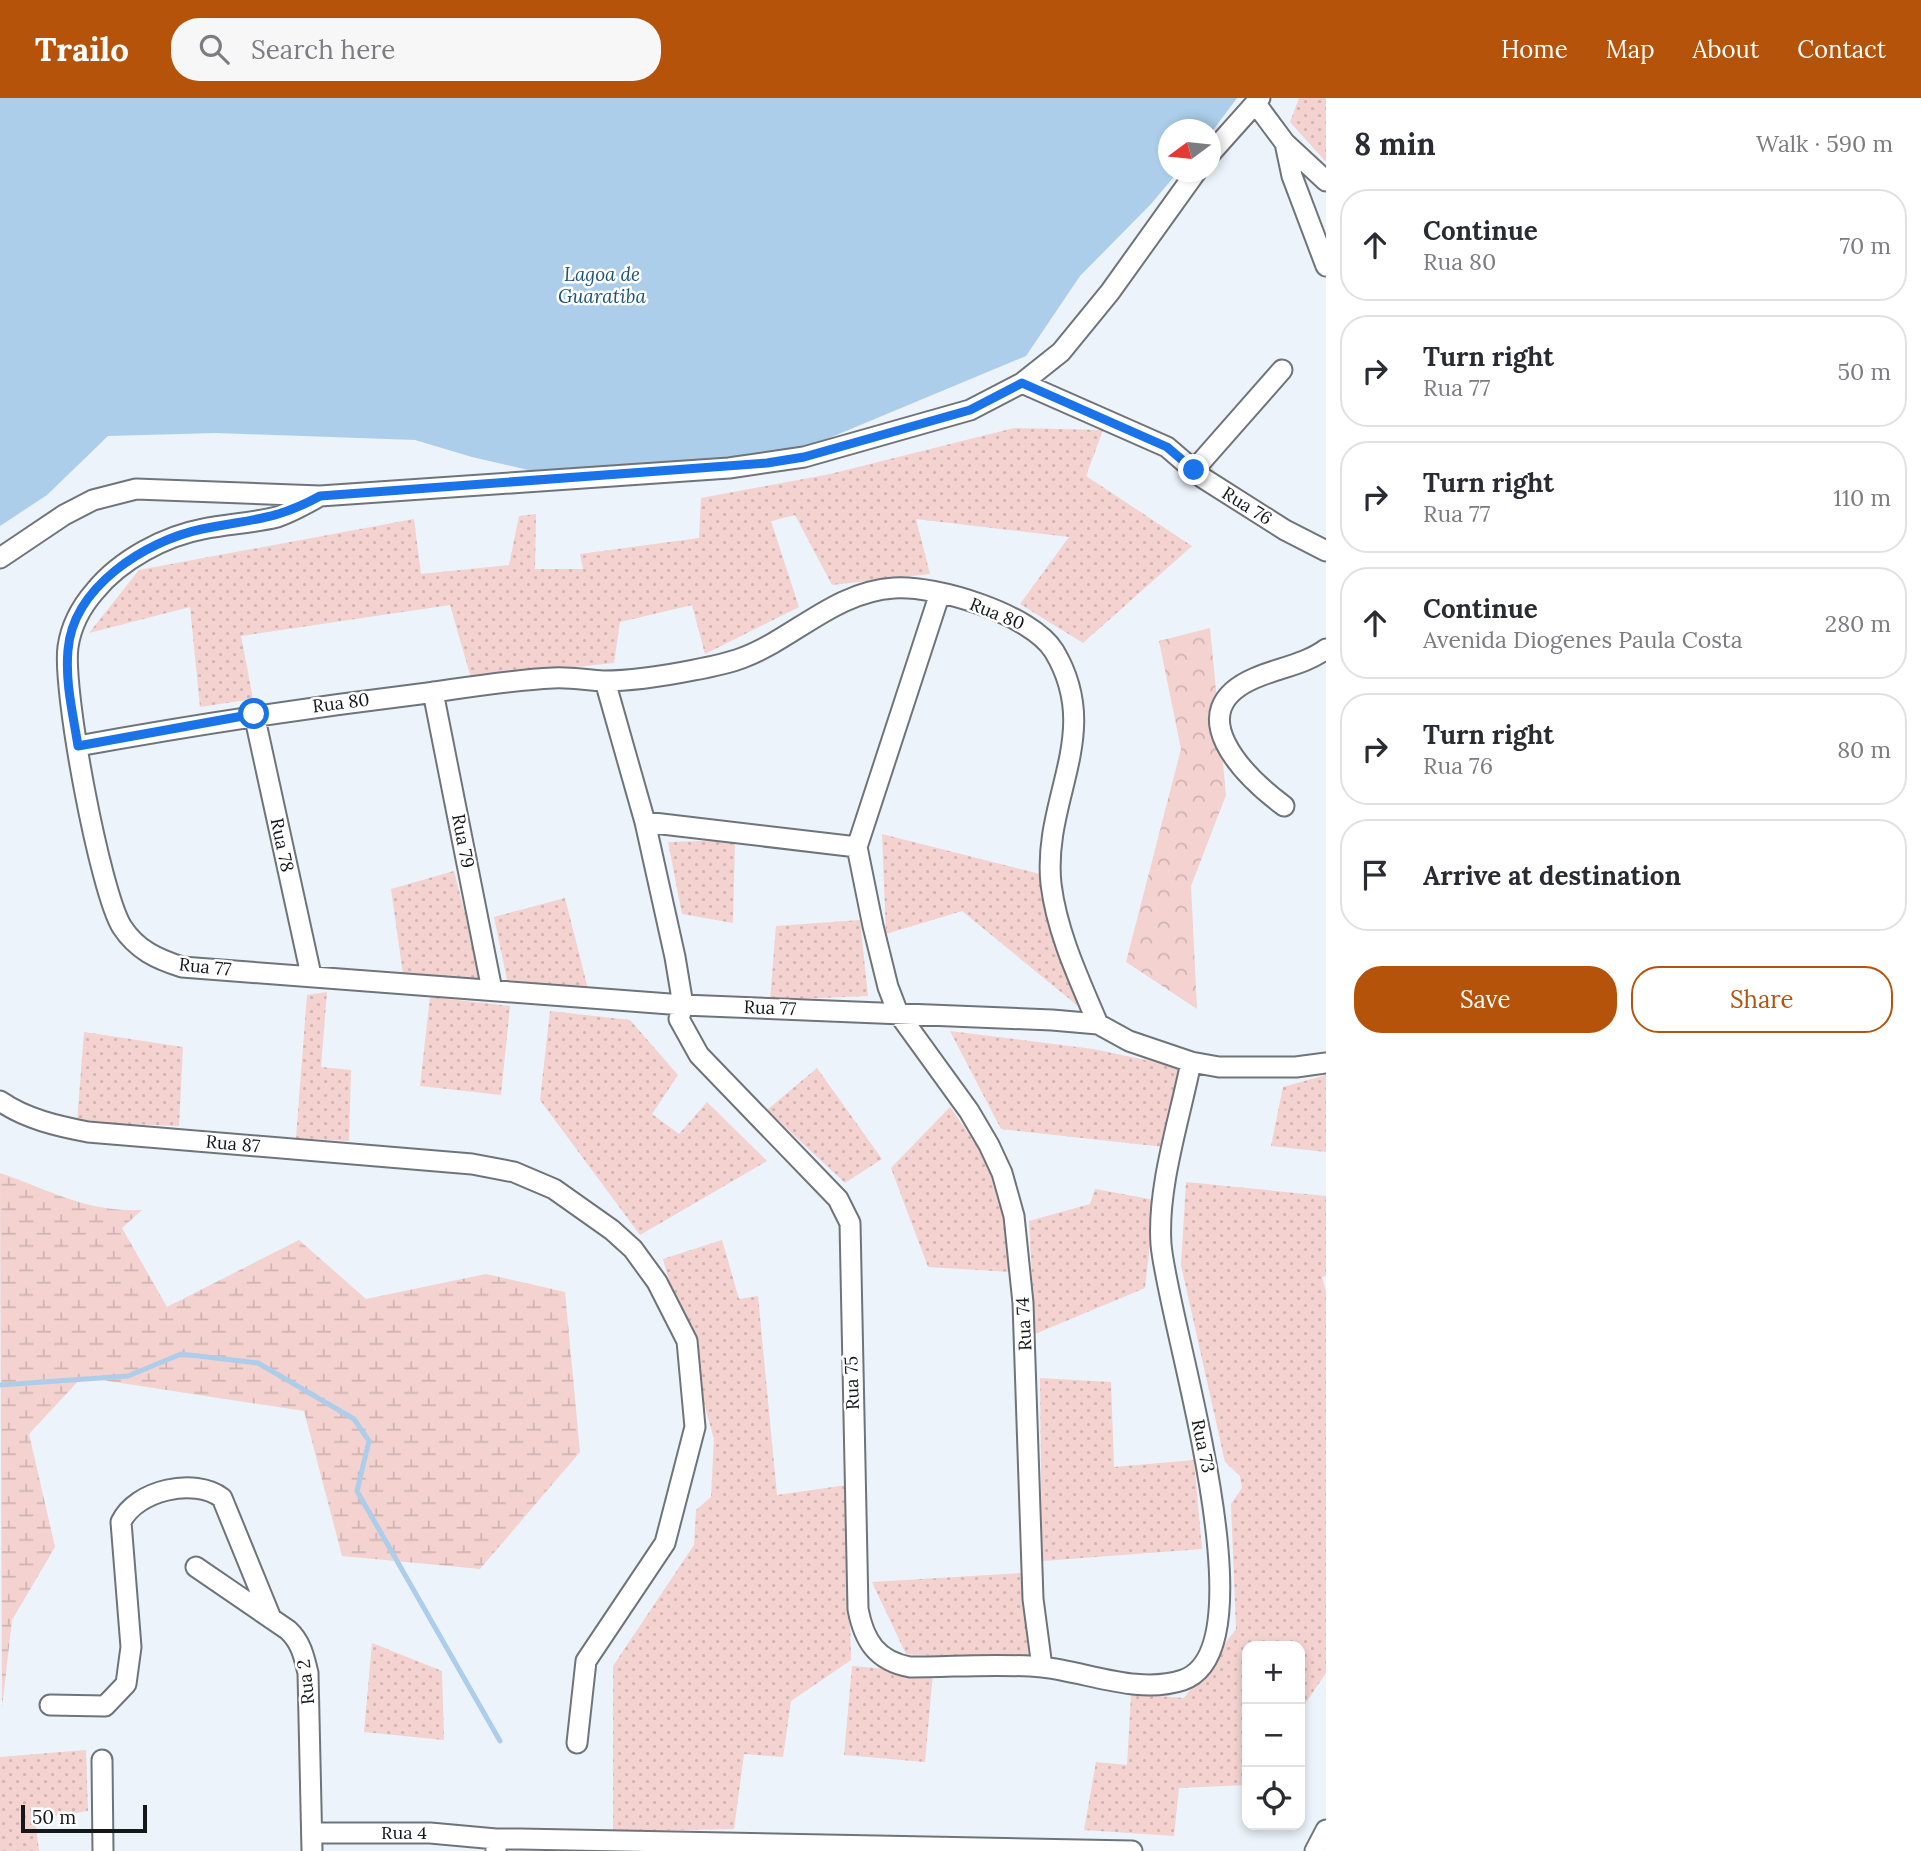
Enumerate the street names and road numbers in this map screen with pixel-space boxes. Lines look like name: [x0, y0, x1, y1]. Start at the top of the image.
street label: Rua 76: [1218, 481, 1277, 530]
street label: Rua 80: [966, 592, 1028, 635]
street label: Rua 80: [311, 688, 371, 717]
street label: Rua 79: [447, 812, 480, 870]
street label: Rua 78: [266, 816, 299, 874]
street label: Rua 77: [178, 952, 232, 981]
street label: Rua 77: [743, 995, 797, 1020]
street label: Rua 87: [205, 1130, 261, 1157]
street label: Rua 74: [1011, 1296, 1036, 1352]
street label: Rua 75: [839, 1356, 864, 1410]
street label: Rua 73: [1187, 1417, 1220, 1475]
street label: Rua 2: [292, 1658, 319, 1706]
street label: Rua 4: [381, 1821, 427, 1844]

